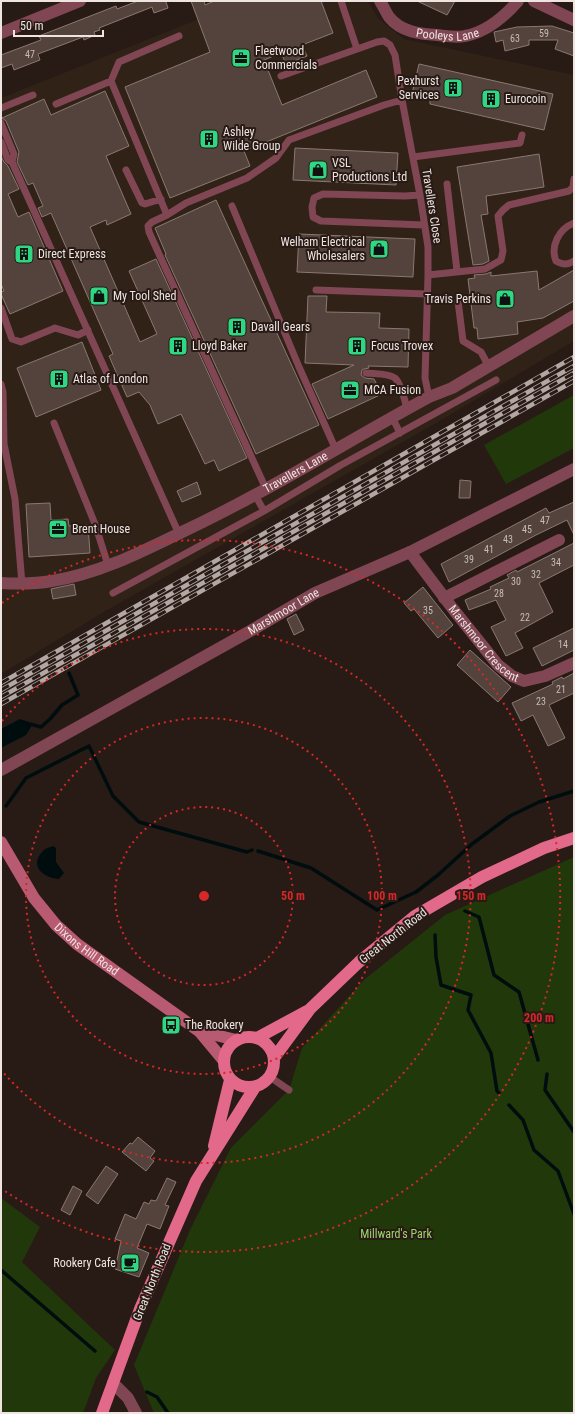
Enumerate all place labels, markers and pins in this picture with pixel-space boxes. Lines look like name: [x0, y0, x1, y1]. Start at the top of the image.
place label: Fleetwood Commercials: [255, 44, 317, 72]
office icon: Fleetwood Commercials: [230, 47, 252, 69]
place label: Pexhurst Services: [397, 74, 439, 102]
building icon: Pexhurst Services: [442, 77, 464, 99]
building icon: Eurocoin: [480, 88, 502, 110]
place label: Eurocoin: [505, 92, 547, 106]
place label: Ashley Wilde Group: [223, 125, 280, 153]
building icon: Ashley Wilde Group: [198, 128, 220, 150]
place label: VSL Productions Ltd: [332, 156, 407, 184]
shop icon: VSL Productions Ltd: [307, 159, 329, 181]
place label: Welham Electrical Wholesalers: [280, 235, 365, 263]
shop icon: Welham Electrical Wholesalers: [368, 238, 390, 260]
building icon: Direct Express: [13, 243, 35, 265]
place label: Direct Express: [38, 247, 106, 261]
shop icon: My Tool Shed: [88, 285, 110, 307]
shop icon: Travis Perkins: [494, 288, 516, 310]
place label: My Tool Shed: [113, 289, 176, 303]
place label: Travis Perkins: [425, 292, 491, 306]
building icon: Davall Gears: [226, 316, 248, 338]
place label: Davall Gears: [251, 320, 310, 334]
building icon: Lloyd Baker: [167, 335, 189, 357]
building icon: Focus Trovex: [346, 335, 368, 357]
place label: Lloyd Baker: [192, 339, 247, 353]
place label: Focus Trovex: [371, 339, 433, 353]
building icon: Atlas of London: [48, 368, 70, 390]
place label: Atlas of London: [73, 372, 148, 386]
office icon: MCA Fusion: [339, 379, 361, 401]
place label: MCA Fusion: [364, 383, 421, 397]
office icon: Brent House: [47, 518, 69, 540]
place label: Brent House: [72, 522, 131, 536]
centre of rings: [197, 889, 211, 903]
bus stop icon: The Rookery: [160, 1014, 182, 1036]
place label: The Rookery: [185, 1018, 244, 1032]
cafe icon: Rookery Cafe: [119, 1252, 141, 1274]
place label: Rookery Cafe: [53, 1256, 116, 1270]

